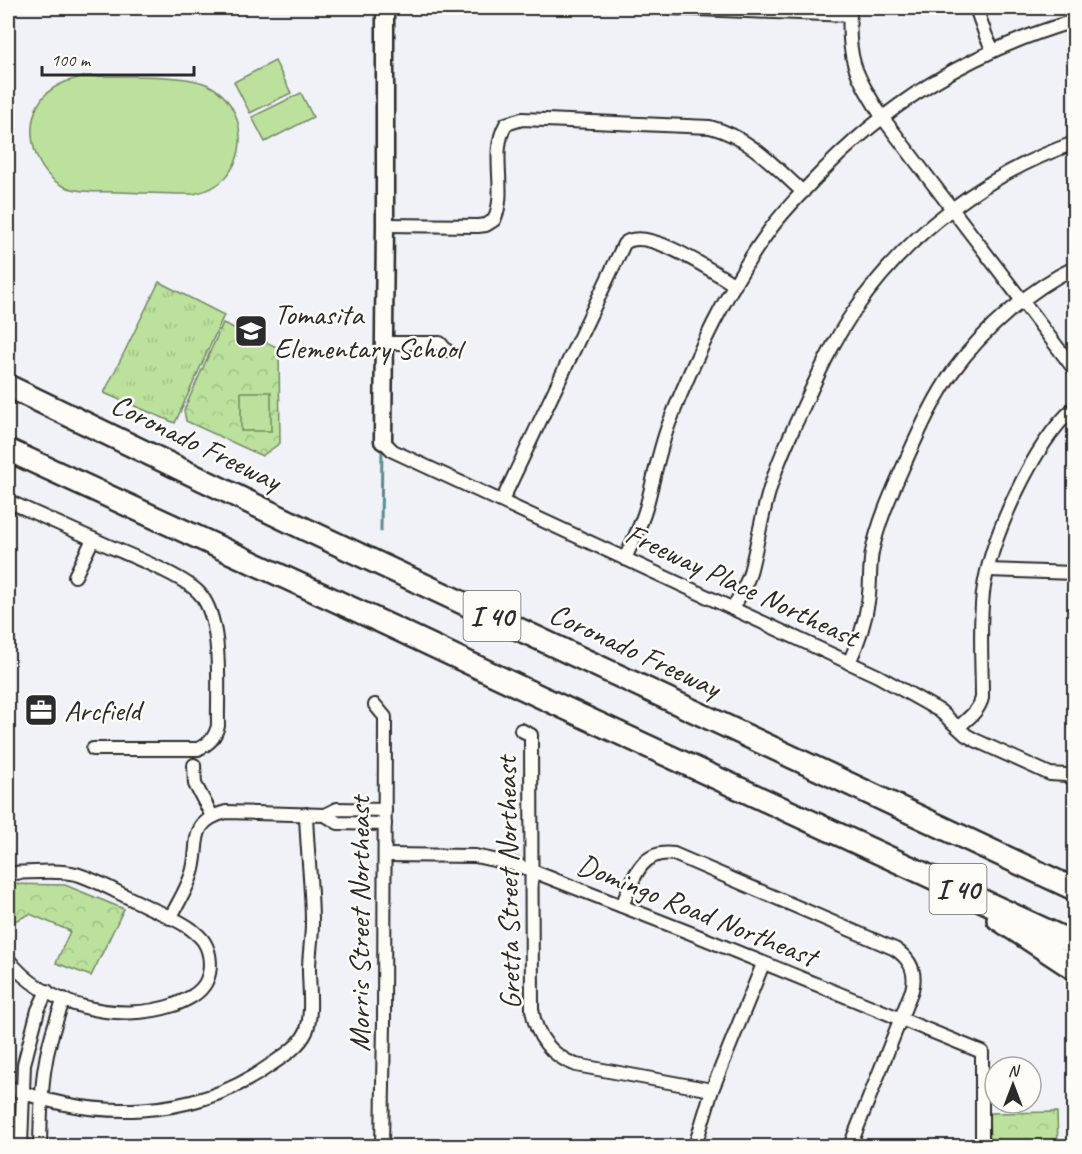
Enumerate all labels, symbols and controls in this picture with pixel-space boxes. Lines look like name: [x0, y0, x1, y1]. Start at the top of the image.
scale bar: [42, 39, 194, 77]
text: 100 m: [51, 49, 92, 71]
place label: Tomasita Elementary School: [274, 295, 466, 367]
school or university icon: Tomasita Elementary School: [233, 313, 269, 349]
street label: Coronado Freeway: [105, 385, 290, 501]
street label: Freeway Place Northeast: [619, 514, 867, 657]
road number: I 40: [464, 591, 520, 641]
street label: Coronado Freeway: [544, 594, 729, 707]
place label: Arcfield: [64, 691, 145, 729]
office icon: Arcfield: [23, 692, 59, 728]
street label: Gretta Street Northeast: [487, 753, 529, 1010]
street label: Morris Street Northeast: [340, 793, 378, 1052]
street label: Domingo Road Northeast: [572, 845, 826, 977]
road number: I 40: [930, 864, 986, 914]
north arrow: [983, 1055, 1043, 1115]
text: N: [1008, 1061, 1021, 1081]

